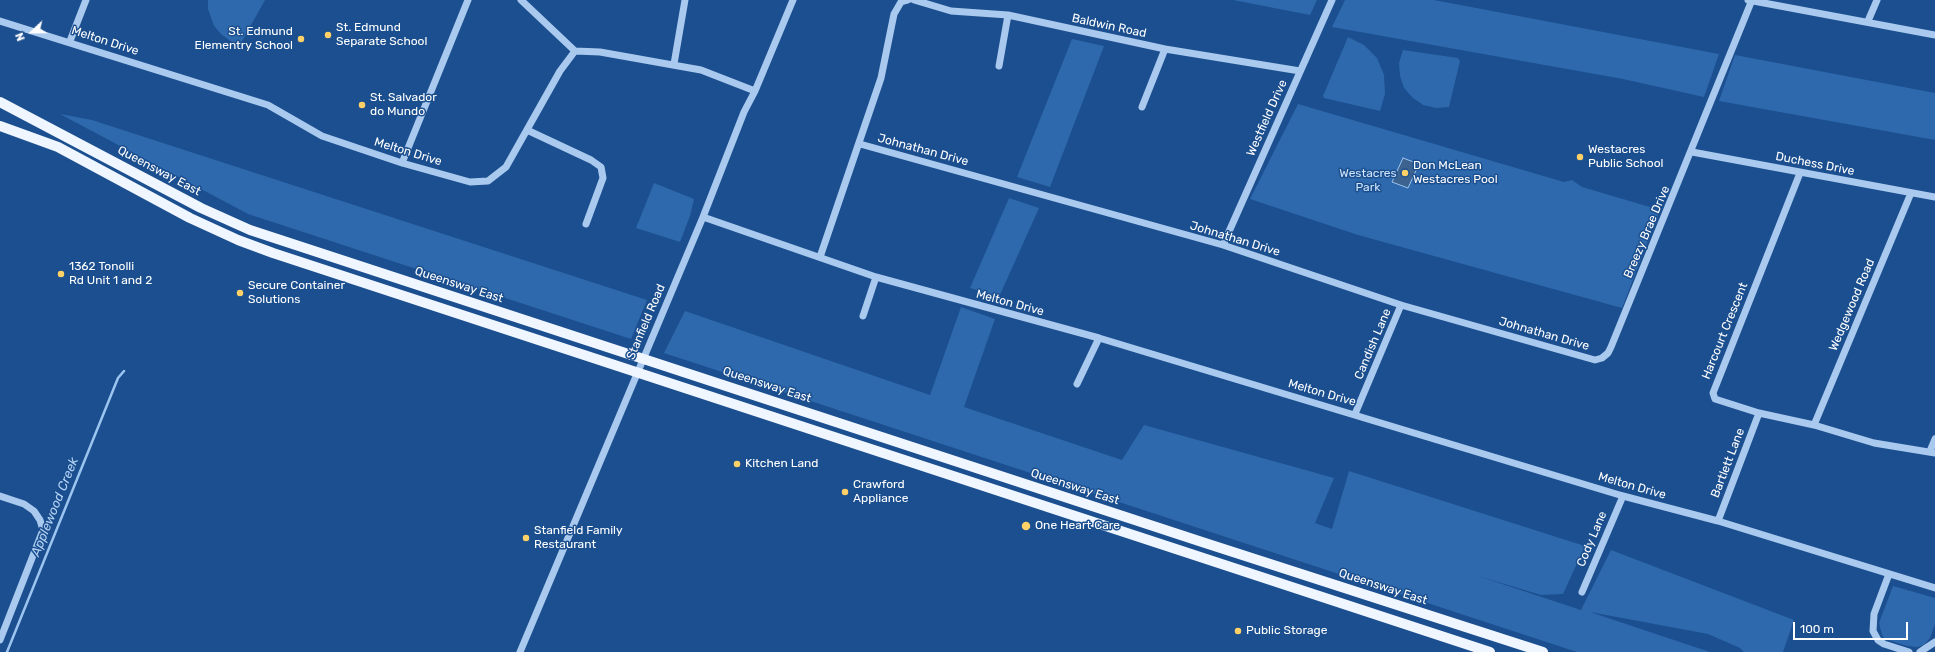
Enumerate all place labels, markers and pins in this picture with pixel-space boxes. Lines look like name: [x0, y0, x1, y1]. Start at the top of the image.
place label: St. Edmund Separate School: [336, 21, 427, 49]
place label: St. Edmund Elementry School: [195, 25, 293, 53]
marker: St. Edmund Separate School: [323, 30, 333, 40]
marker: St. Edmund Elementry School: [296, 34, 306, 44]
place label: St. Salvador do Mundo: [370, 91, 437, 119]
marker: St. Salvador do Mundo: [357, 100, 367, 110]
place label: Westacres Public School: [1588, 143, 1664, 171]
marker: Westacres Public School: [1575, 152, 1585, 162]
place label: Don McLean Westacres Pool: [1413, 159, 1498, 187]
marker: Don McLean Westacres Pool: [1400, 168, 1410, 178]
place label: 1362 Tonolli Rd Unit 1 and 2: [69, 260, 152, 288]
marker: 1362 Tonolli Rd Unit 1 and 2: [56, 269, 66, 279]
place label: Secure Container Solutions: [248, 279, 345, 307]
marker: Secure Container Solutions: [235, 288, 245, 298]
place label: Kitchen Land: [745, 457, 818, 471]
marker: Kitchen Land: [732, 459, 742, 469]
place label: Crawford Appliance: [853, 478, 908, 506]
marker: Crawford Appliance: [840, 487, 850, 497]
place label: One Heart Care: [1035, 519, 1120, 533]
marker: One Heart Care: [1020, 520, 1032, 532]
place label: Stanfield Family Restaurant: [534, 524, 623, 552]
marker: Stanfield Family Restaurant: [521, 533, 531, 543]
place label: Public Storage: [1246, 624, 1327, 638]
marker: Public Storage: [1233, 626, 1243, 636]

